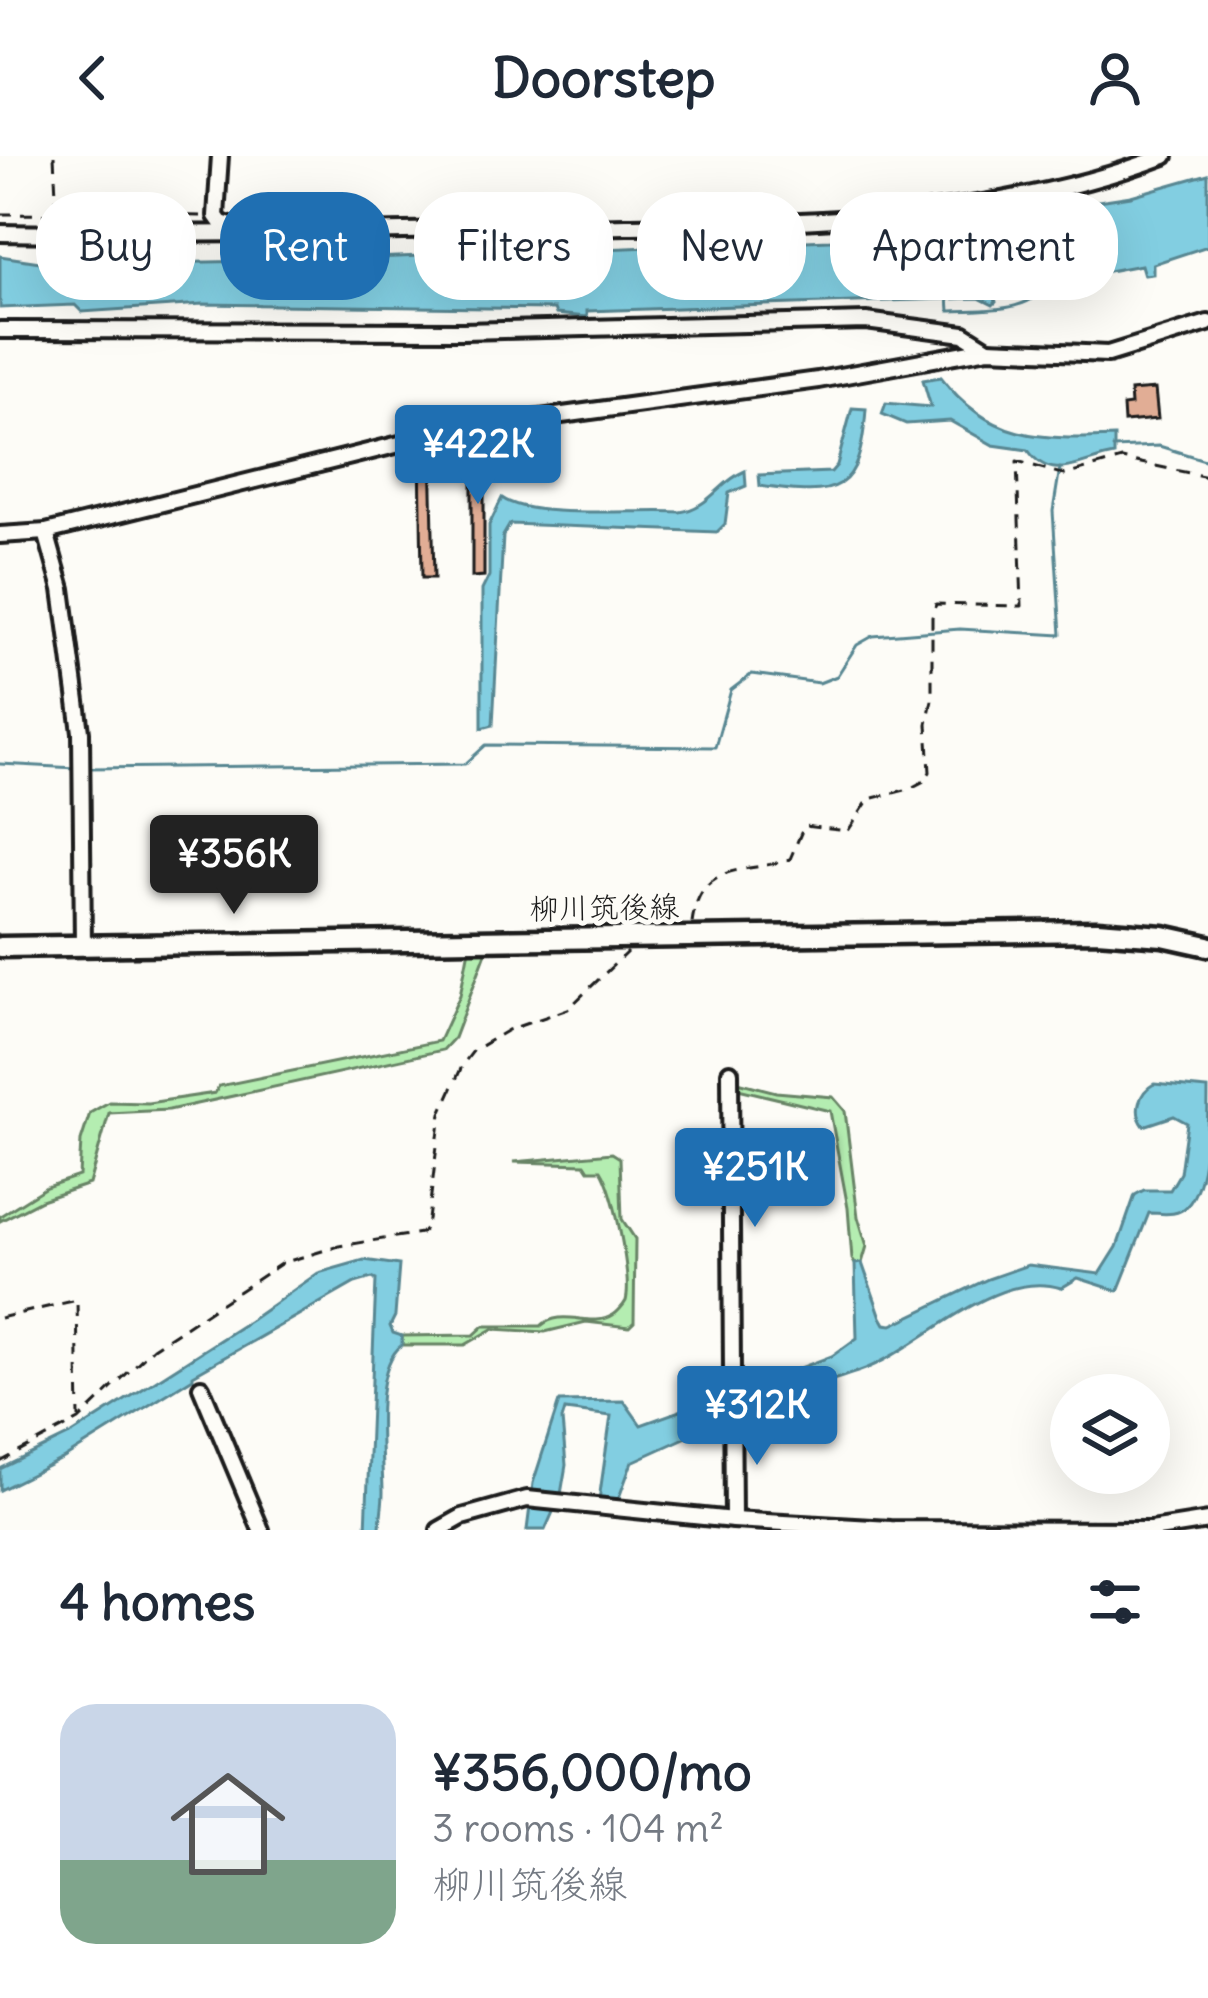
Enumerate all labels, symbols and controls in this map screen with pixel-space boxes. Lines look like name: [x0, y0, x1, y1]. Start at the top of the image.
text: Doorstep: [492, 44, 716, 112]
icon: back: [60, 45, 126, 111]
icon: person: [1082, 45, 1148, 111]
chip: Buy: [36, 192, 196, 300]
chip: Rent: [220, 192, 390, 300]
chip: Filters: [414, 192, 613, 300]
chip: New: [637, 192, 806, 300]
chip: Apartment: [830, 192, 1118, 300]
pin: ¥422K: [394, 405, 562, 507]
text: ¥422K: [422, 419, 534, 468]
pin: ¥356K: [150, 815, 318, 917]
text: ¥356K: [177, 829, 291, 878]
street label: 柳川筑後線: [529, 887, 679, 927]
pin: ¥251K: [671, 1128, 839, 1230]
text: ¥251K: [702, 1142, 808, 1191]
pin: ¥312K: [673, 1366, 841, 1468]
map controls: [1050, 1374, 1170, 1494]
button: layers: [1050, 1374, 1170, 1494]
text: ¥312K: [704, 1380, 810, 1429]
icon: filters: [1082, 1569, 1148, 1635]
text: 4 homes: [60, 1570, 255, 1634]
text: ¥356,000/mo: [432, 1740, 752, 1804]
icon: home: [156, 1752, 300, 1896]
text: 3 rooms · 104 m²: [432, 1804, 724, 1853]
text: 柳川筑後線: [432, 1860, 627, 1909]

